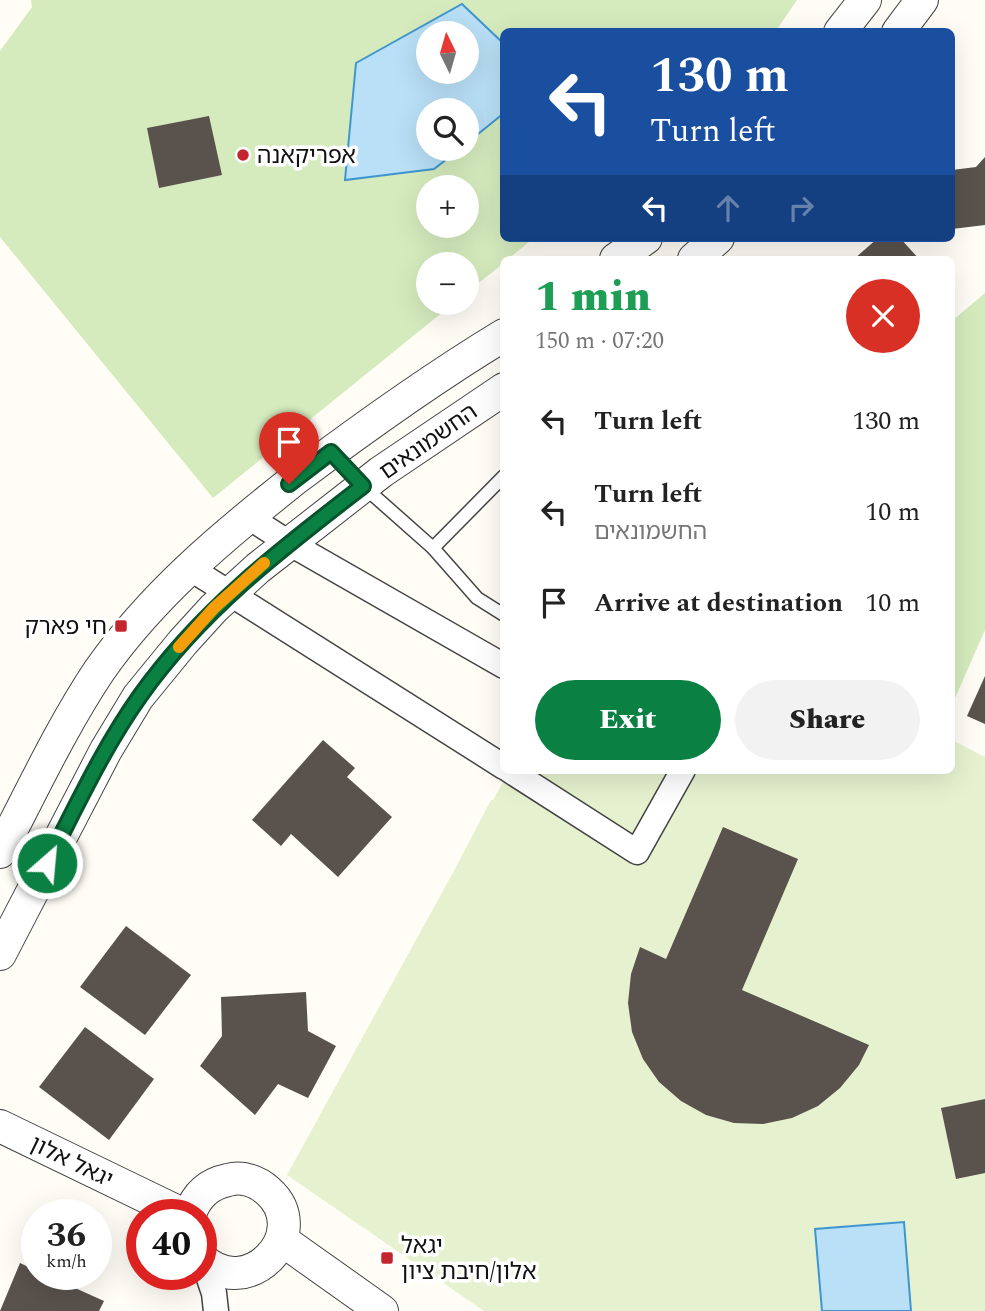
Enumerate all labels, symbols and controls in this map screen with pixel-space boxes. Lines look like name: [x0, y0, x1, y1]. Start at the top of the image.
north arrow: [416, 21, 480, 84]
map controls: [416, 21, 479, 315]
text: 130 m: [650, 39, 789, 114]
icon: left: [535, 56, 626, 147]
button: search: [416, 98, 479, 161]
text: Turn left: [650, 107, 776, 156]
place label: אפריקאנה: [257, 139, 356, 174]
marker: אפריקאנה: [235, 147, 251, 163]
button: +: [416, 175, 479, 238]
icon: left: [636, 189, 674, 227]
icon: ahead: [709, 189, 747, 227]
icon: right: [782, 189, 820, 227]
button: −: [416, 252, 479, 315]
text: 1 min: [535, 266, 651, 329]
button: close: [846, 279, 920, 353]
text: 150 m · 07:20: [535, 324, 664, 359]
street label: החשמונאים: [372, 395, 485, 489]
text: Turn left: [594, 401, 702, 441]
text: 130 m: [852, 401, 920, 441]
icon: left: [535, 402, 573, 440]
pin: [259, 412, 319, 484]
icon: arrive: [270, 423, 308, 461]
text: Turn left: [594, 474, 702, 514]
text: 10 m: [865, 492, 920, 532]
icon: left: [535, 493, 573, 531]
text: החשמונאים: [594, 515, 707, 550]
text: Arrive at destination: [594, 583, 843, 623]
text: 10 m: [865, 583, 920, 623]
icon: arrive: [535, 584, 573, 622]
place label: חי פארק: [24, 610, 107, 645]
marker: חי פארק: [113, 618, 129, 634]
button: Exit: [535, 680, 721, 760]
button: Share: [735, 680, 920, 760]
position arrow: [10, 826, 84, 900]
street label: יגאל אלון: [24, 1127, 119, 1197]
speed limit sign: 40: [126, 1199, 217, 1290]
text: 36: [47, 1209, 86, 1262]
place label: יגאל אלון/חיבת ציון: [401, 1229, 536, 1290]
text: km/h: [46, 1248, 87, 1275]
marker: יגאל אלון/חיבת ציון: [379, 1250, 395, 1266]

